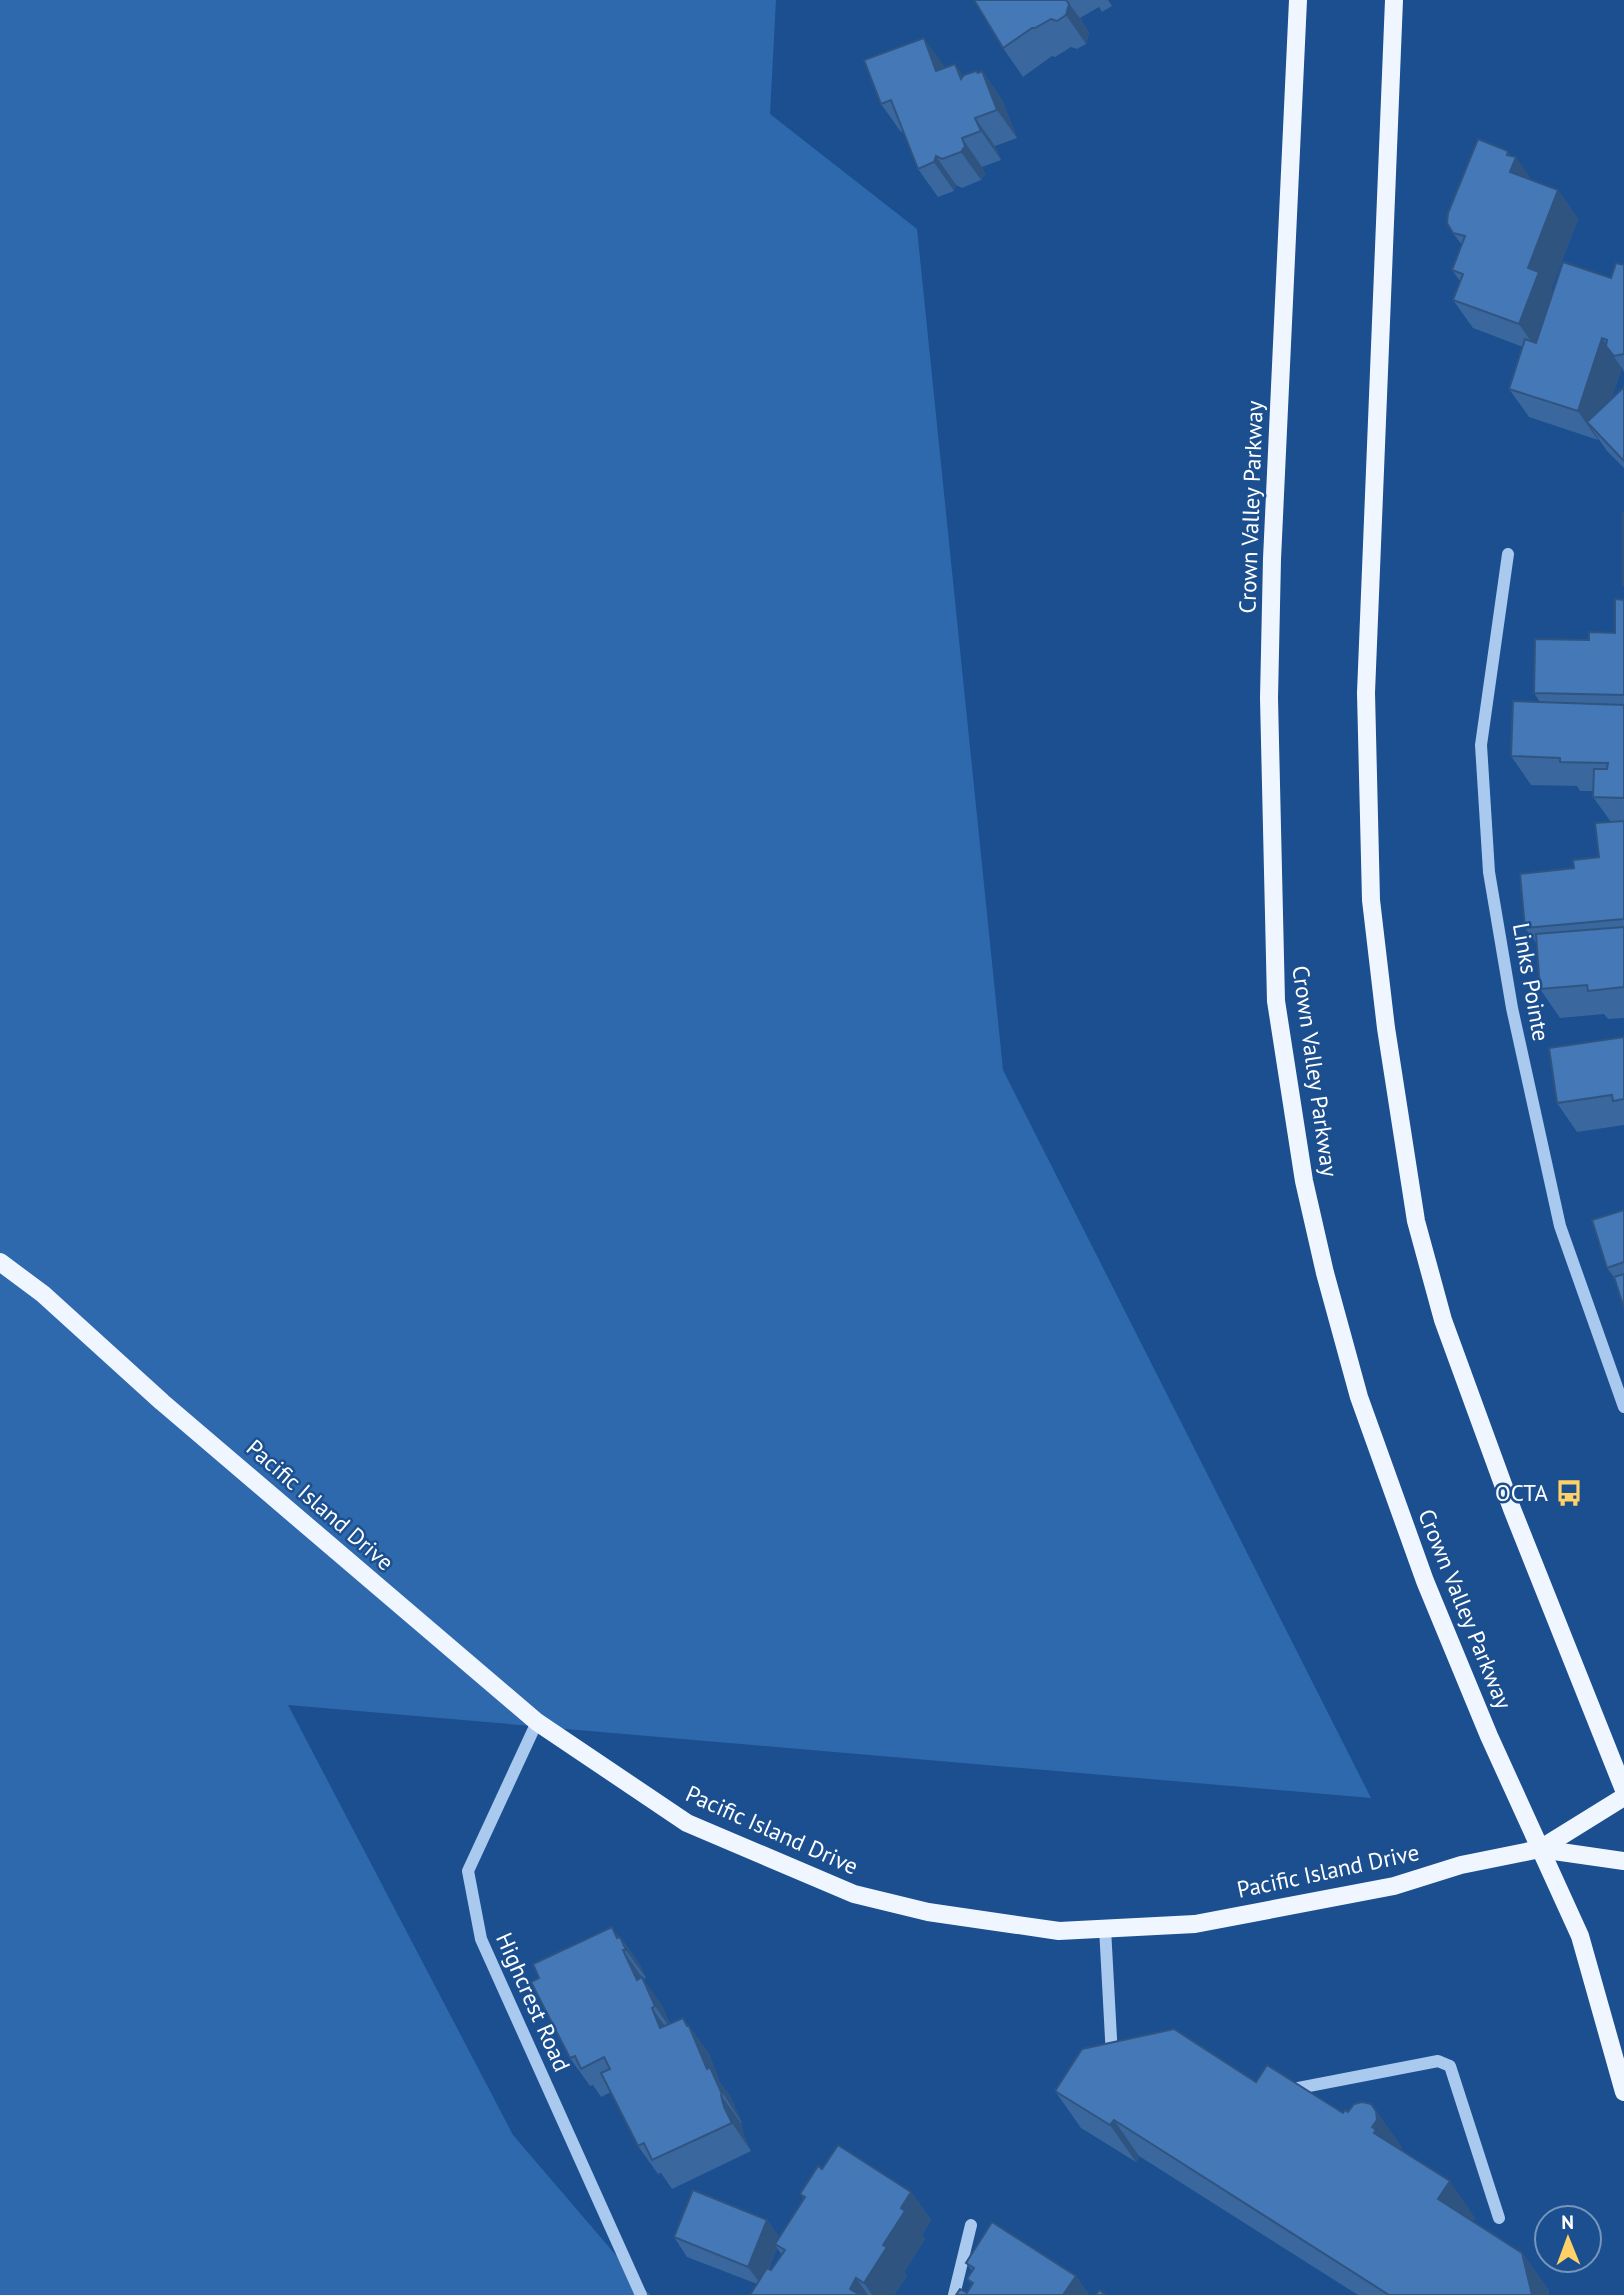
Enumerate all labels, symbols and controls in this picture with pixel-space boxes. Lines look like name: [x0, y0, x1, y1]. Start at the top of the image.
street label: Crown Valley Parkway: [1232, 400, 1269, 614]
street label: Links Pointe: [1507, 920, 1556, 1043]
street label: Crown Valley Parkway: [1286, 964, 1345, 1179]
street label: Pacific Island Drive: [241, 1433, 400, 1576]
place label: OCTA: [1495, 1478, 1549, 1507]
bus stop icon: OCTA: [1554, 1478, 1584, 1508]
street label: Crown Valley Parkway: [1412, 1505, 1519, 1713]
street label: Pacific Island Drive: [682, 1779, 863, 1881]
street label: Pacific Island Drive: [1234, 1837, 1422, 1904]
street label: Highcrest Road: [490, 1928, 577, 2076]
north arrow: [1533, 2204, 1603, 2274]
text: N: [1561, 2210, 1574, 2234]

